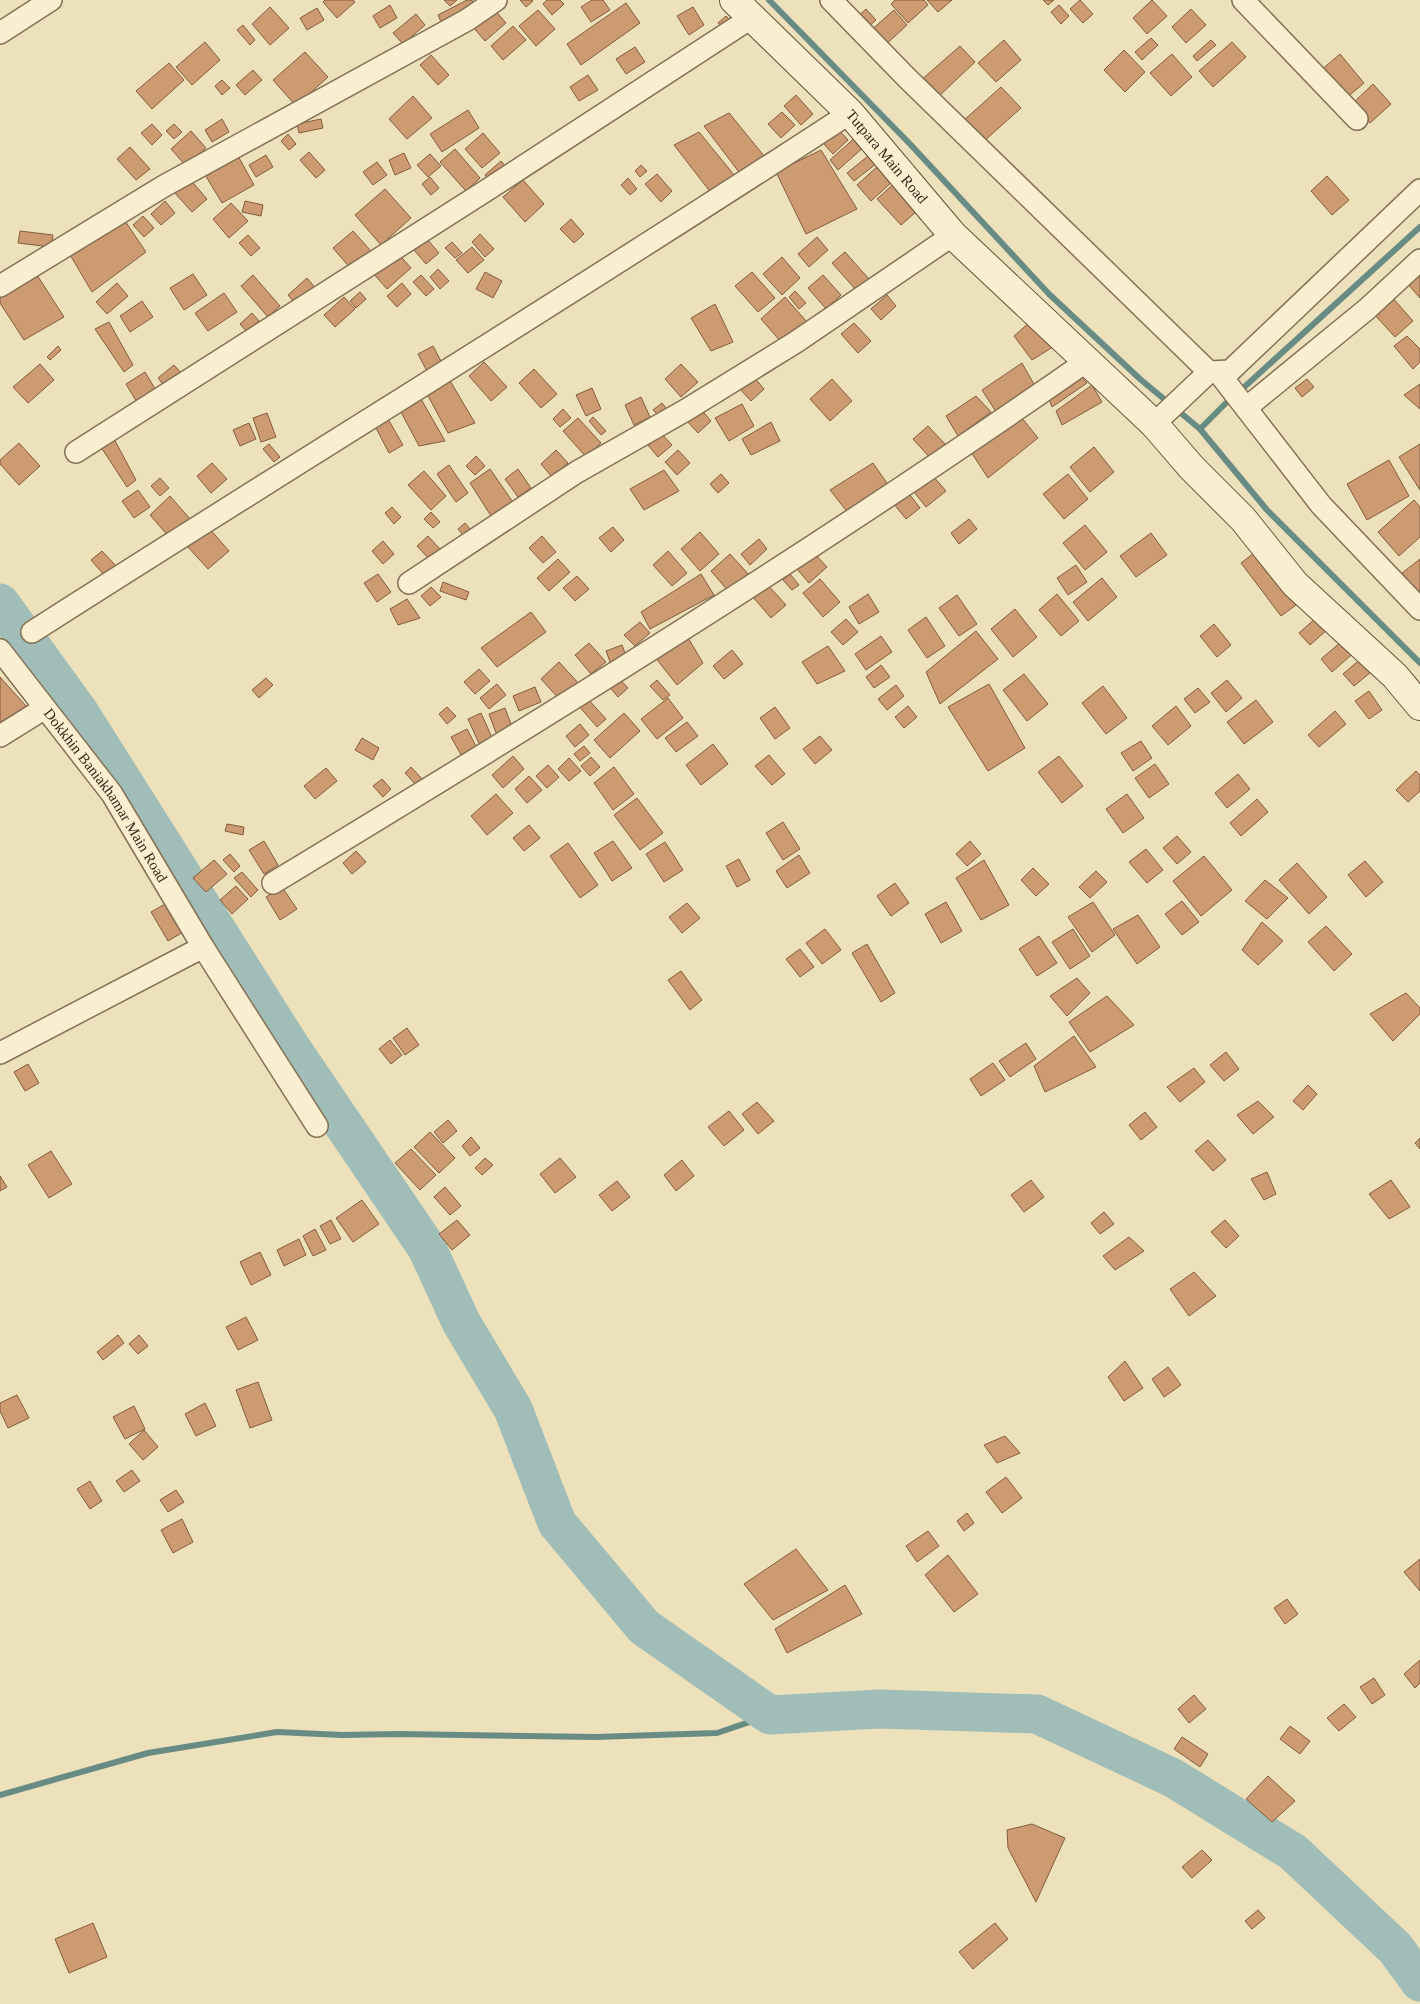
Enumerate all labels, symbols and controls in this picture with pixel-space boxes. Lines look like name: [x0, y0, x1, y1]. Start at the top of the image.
street label: Tutpara Main Road: [843, 107, 931, 207]
street label: Dokkhin Baniakhamar Main Road: [41, 705, 171, 885]

